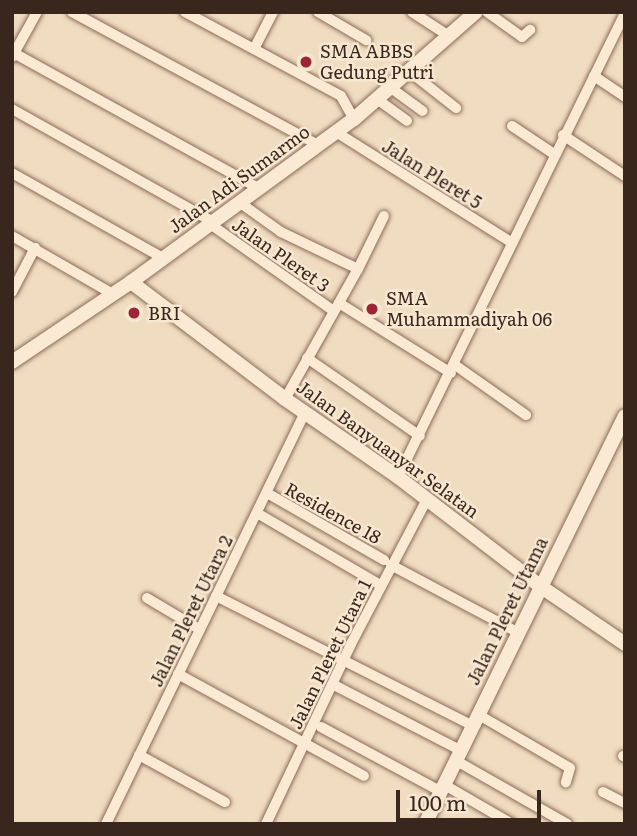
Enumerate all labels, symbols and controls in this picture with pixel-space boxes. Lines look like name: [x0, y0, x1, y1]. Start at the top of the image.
place label: SMA ABBS Gedung Putri: [320, 41, 434, 84]
marker: SMA ABBS Gedung Putri: [298, 54, 314, 70]
street label: Jalan Adi Sumarmo: [164, 121, 314, 237]
street label: Jalan Pleret 5: [378, 135, 486, 213]
street label: Jalan Pleret 3: [228, 213, 334, 297]
place label: SMA Muhammadiyah 06: [386, 288, 552, 330]
marker: SMA Muhammadiyah 06: [364, 301, 380, 317]
place label: BRI: [148, 302, 180, 324]
marker: BRI: [126, 305, 142, 321]
street label: Jalan Banyuanyar Selatan: [293, 376, 483, 522]
street label: Residence 18: [281, 478, 385, 548]
street label: Jalan Pleret Utara 2: [145, 532, 237, 690]
street label: Jalan Pleret Utama: [462, 534, 552, 688]
street label: Jalan Pleret Utara 1: [284, 576, 376, 732]
scale bar: [399, 776, 544, 820]
text: 100 m: [409, 786, 466, 817]

